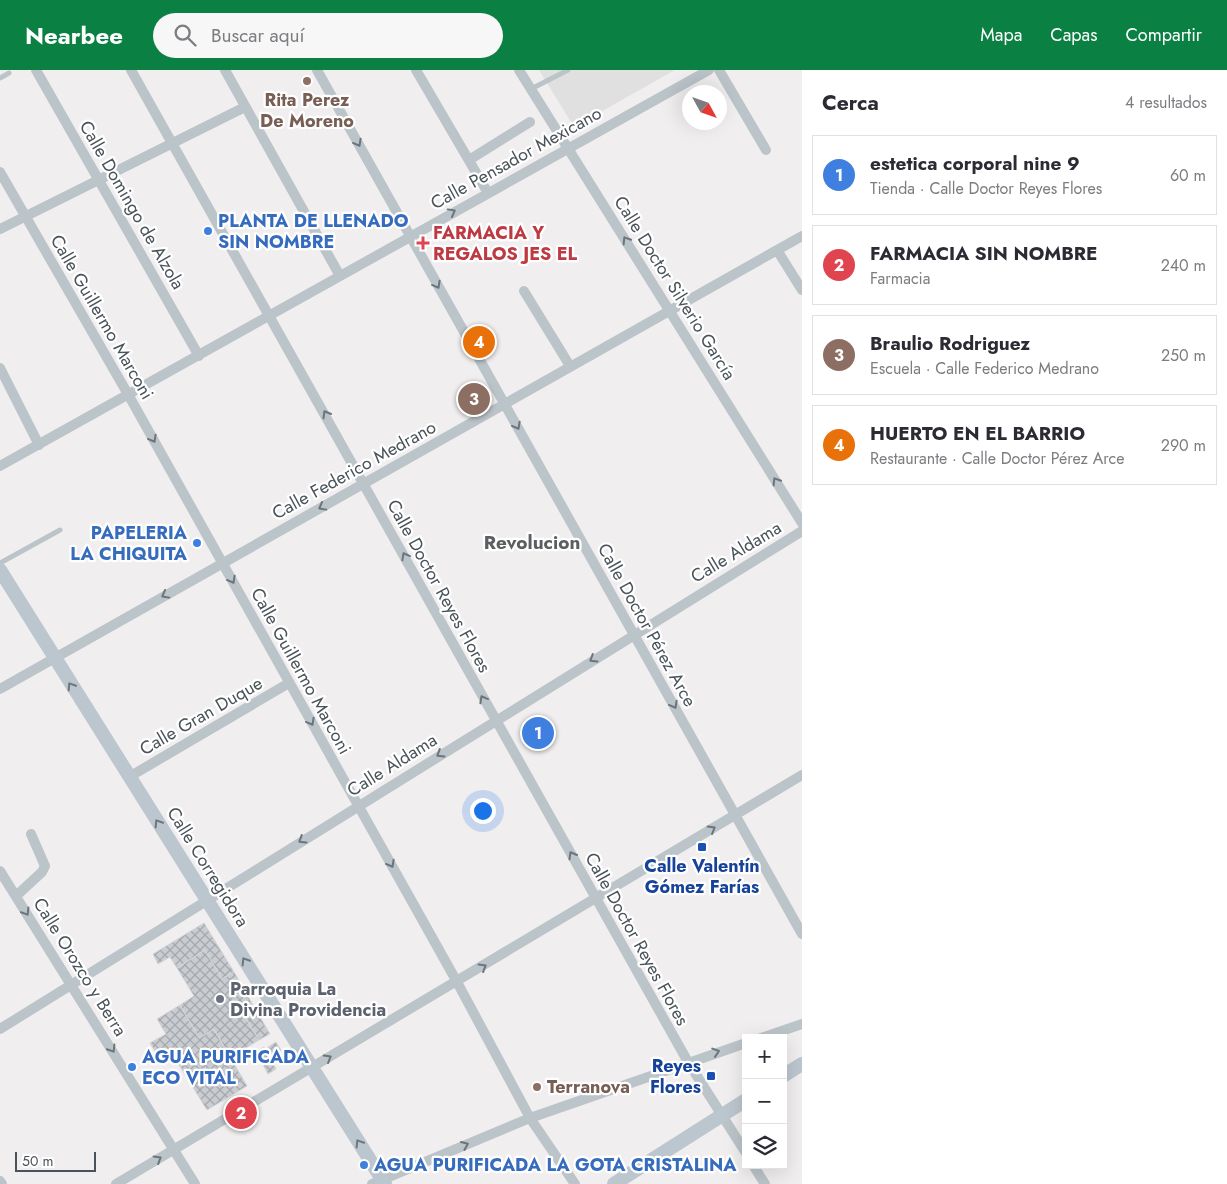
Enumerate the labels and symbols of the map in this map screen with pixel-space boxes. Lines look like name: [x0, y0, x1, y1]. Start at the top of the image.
marker: Rita Perez De Moreno: [301, 75, 313, 87]
north arrow: [682, 85, 727, 130]
place label: Rita Perez De Moreno: [260, 87, 354, 134]
street label: Calle Pensador Mexicano: [426, 100, 606, 216]
street label: Calle Domingo de Alzola: [73, 116, 191, 294]
one-way arrow: [351, 138, 361, 147]
street label: Calle Doctor Silverio García: [608, 191, 742, 385]
place label: PLANTA DE LLENADO SIN NOMBRE: [218, 208, 409, 255]
one-way arrow: [447, 208, 456, 218]
place label: FARMACIA Y REGALOS JES EL: [433, 220, 578, 267]
marker: PLANTA DE LLENADO SIN NOMBRE: [202, 225, 214, 237]
street label: Calle Guillermo Marconi: [44, 230, 160, 404]
one-way arrow: [622, 236, 632, 245]
marker: FARMACIA Y REGALOS JES EL: [417, 237, 429, 249]
one-way arrow: [431, 279, 441, 288]
pin: 4: [463, 323, 495, 361]
pin: 3: [458, 380, 490, 418]
one-way arrow: [322, 411, 332, 420]
street label: Calle Federico Medrano: [267, 414, 441, 526]
one-way arrow: [511, 421, 521, 430]
one-way arrow: [146, 433, 156, 442]
one-way arrow: [773, 478, 783, 487]
street label: Calle Doctor Reyes Flores: [381, 495, 497, 677]
one-way arrow: [318, 501, 327, 511]
street label: Calle Aldama: [686, 515, 786, 589]
place label: PAPELERIA LA CHIQUITA: [70, 520, 188, 567]
district label: Revolucion: [484, 529, 580, 556]
marker: PAPELERIA LA CHIQUITA: [191, 537, 203, 549]
street label: Calle Doctor Pérez Arce: [591, 539, 703, 711]
one-way arrow: [401, 553, 411, 562]
one-way arrow: [226, 575, 236, 584]
street label: Calle Guillermo Marconi: [244, 583, 358, 759]
one-way arrow: [162, 589, 171, 599]
one-way arrow: [589, 653, 598, 662]
street label: Calle Gran Duque: [135, 670, 267, 762]
one-way arrow: [68, 682, 78, 691]
one-way arrow: [479, 695, 489, 704]
one-way arrow: [668, 700, 678, 709]
pin: 1: [522, 714, 554, 752]
one-way arrow: [305, 717, 315, 726]
street label: Calle Aldama: [342, 727, 442, 803]
one-way arrow: [436, 748, 445, 758]
your location: [470, 798, 496, 824]
street label: Calle Corregidora: [161, 802, 255, 932]
one-way arrow: [155, 820, 164, 829]
one-way arrow: [707, 826, 716, 836]
one-way arrow: [298, 834, 307, 844]
marker: Calle Valentín Gómez Farías: [696, 841, 708, 853]
street label: Calle Doctor Reyes Flores: [579, 848, 695, 1030]
one-way arrow: [568, 852, 578, 861]
place label: Calle Valentín Gómez Farías: [644, 853, 760, 900]
one-way arrow: [384, 859, 394, 868]
street label: Calle Orozco y Berra: [27, 893, 133, 1041]
one-way arrow: [20, 906, 29, 915]
one-way arrow: [242, 957, 251, 966]
one-way arrow: [477, 963, 486, 973]
place label: Parroquia La Divina Providencia: [230, 976, 386, 1023]
marker: Parroquia La Divina Providencia: [214, 993, 226, 1005]
one-way arrow: [106, 1044, 116, 1053]
place label: AGUA PURIFICADA ECO VITAL: [141, 1044, 310, 1091]
one-way arrow: [711, 1048, 720, 1058]
place label: Reyes Flores: [650, 1053, 701, 1100]
one-way arrow: [322, 1055, 331, 1065]
marker: AGUA PURIFICADA ECO VITAL: [126, 1061, 138, 1073]
marker: Reyes Flores: [705, 1070, 717, 1082]
place label: Terranova: [547, 1074, 630, 1100]
marker: Terranova: [531, 1081, 543, 1093]
pin: 2: [225, 1094, 257, 1132]
one-way arrow: [356, 1139, 366, 1148]
one-way arrow: [460, 1140, 469, 1151]
scale bar: [15, 1149, 96, 1172]
place label: AGUA PURIFICADA LA GOTA CRISTALINA: [373, 1152, 737, 1178]
one-way arrow: [153, 1156, 162, 1166]
marker: AGUA PURIFICADA LA GOTA CRISTALINA: [358, 1159, 370, 1171]

